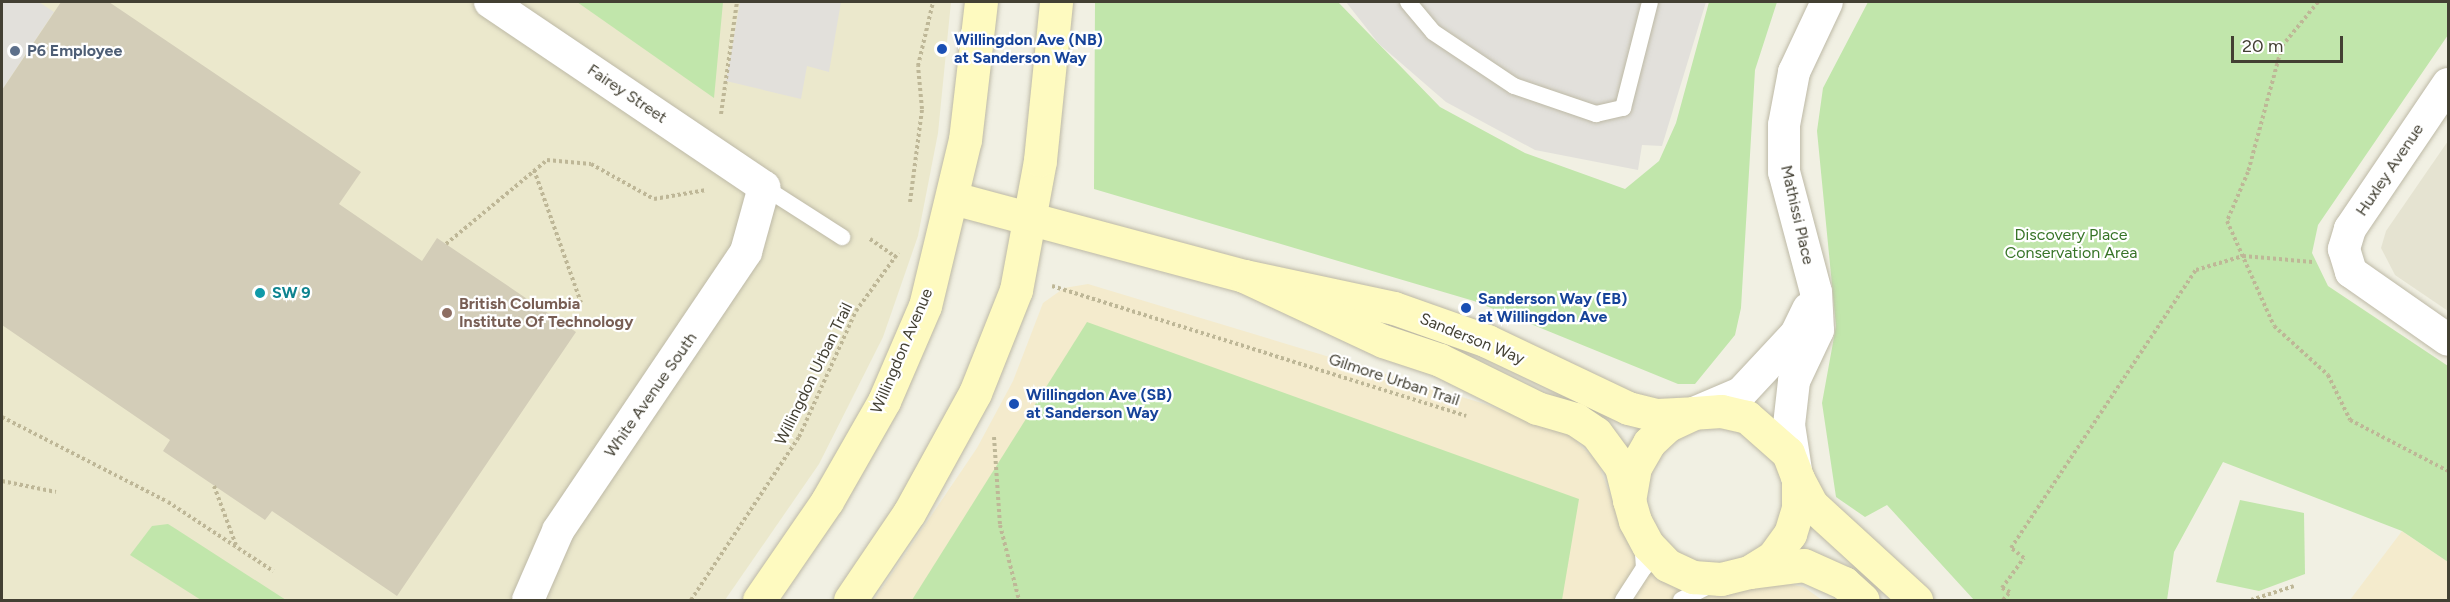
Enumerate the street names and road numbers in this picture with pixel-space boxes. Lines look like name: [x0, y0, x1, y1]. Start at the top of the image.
street label: Fairey Street: [584, 60, 670, 128]
street label: Huxley Avenue: [2352, 120, 2428, 220]
street label: Mathissi Place: [1776, 163, 1818, 267]
street label: Willingdon Avenue: [867, 286, 937, 416]
street label: Willingdon Urban Trail: [771, 300, 857, 448]
street label: Sanderson Way: [1417, 309, 1527, 369]
street label: White Avenue South: [601, 329, 701, 461]
street label: Gilmore Urban Trail: [1326, 350, 1462, 410]

